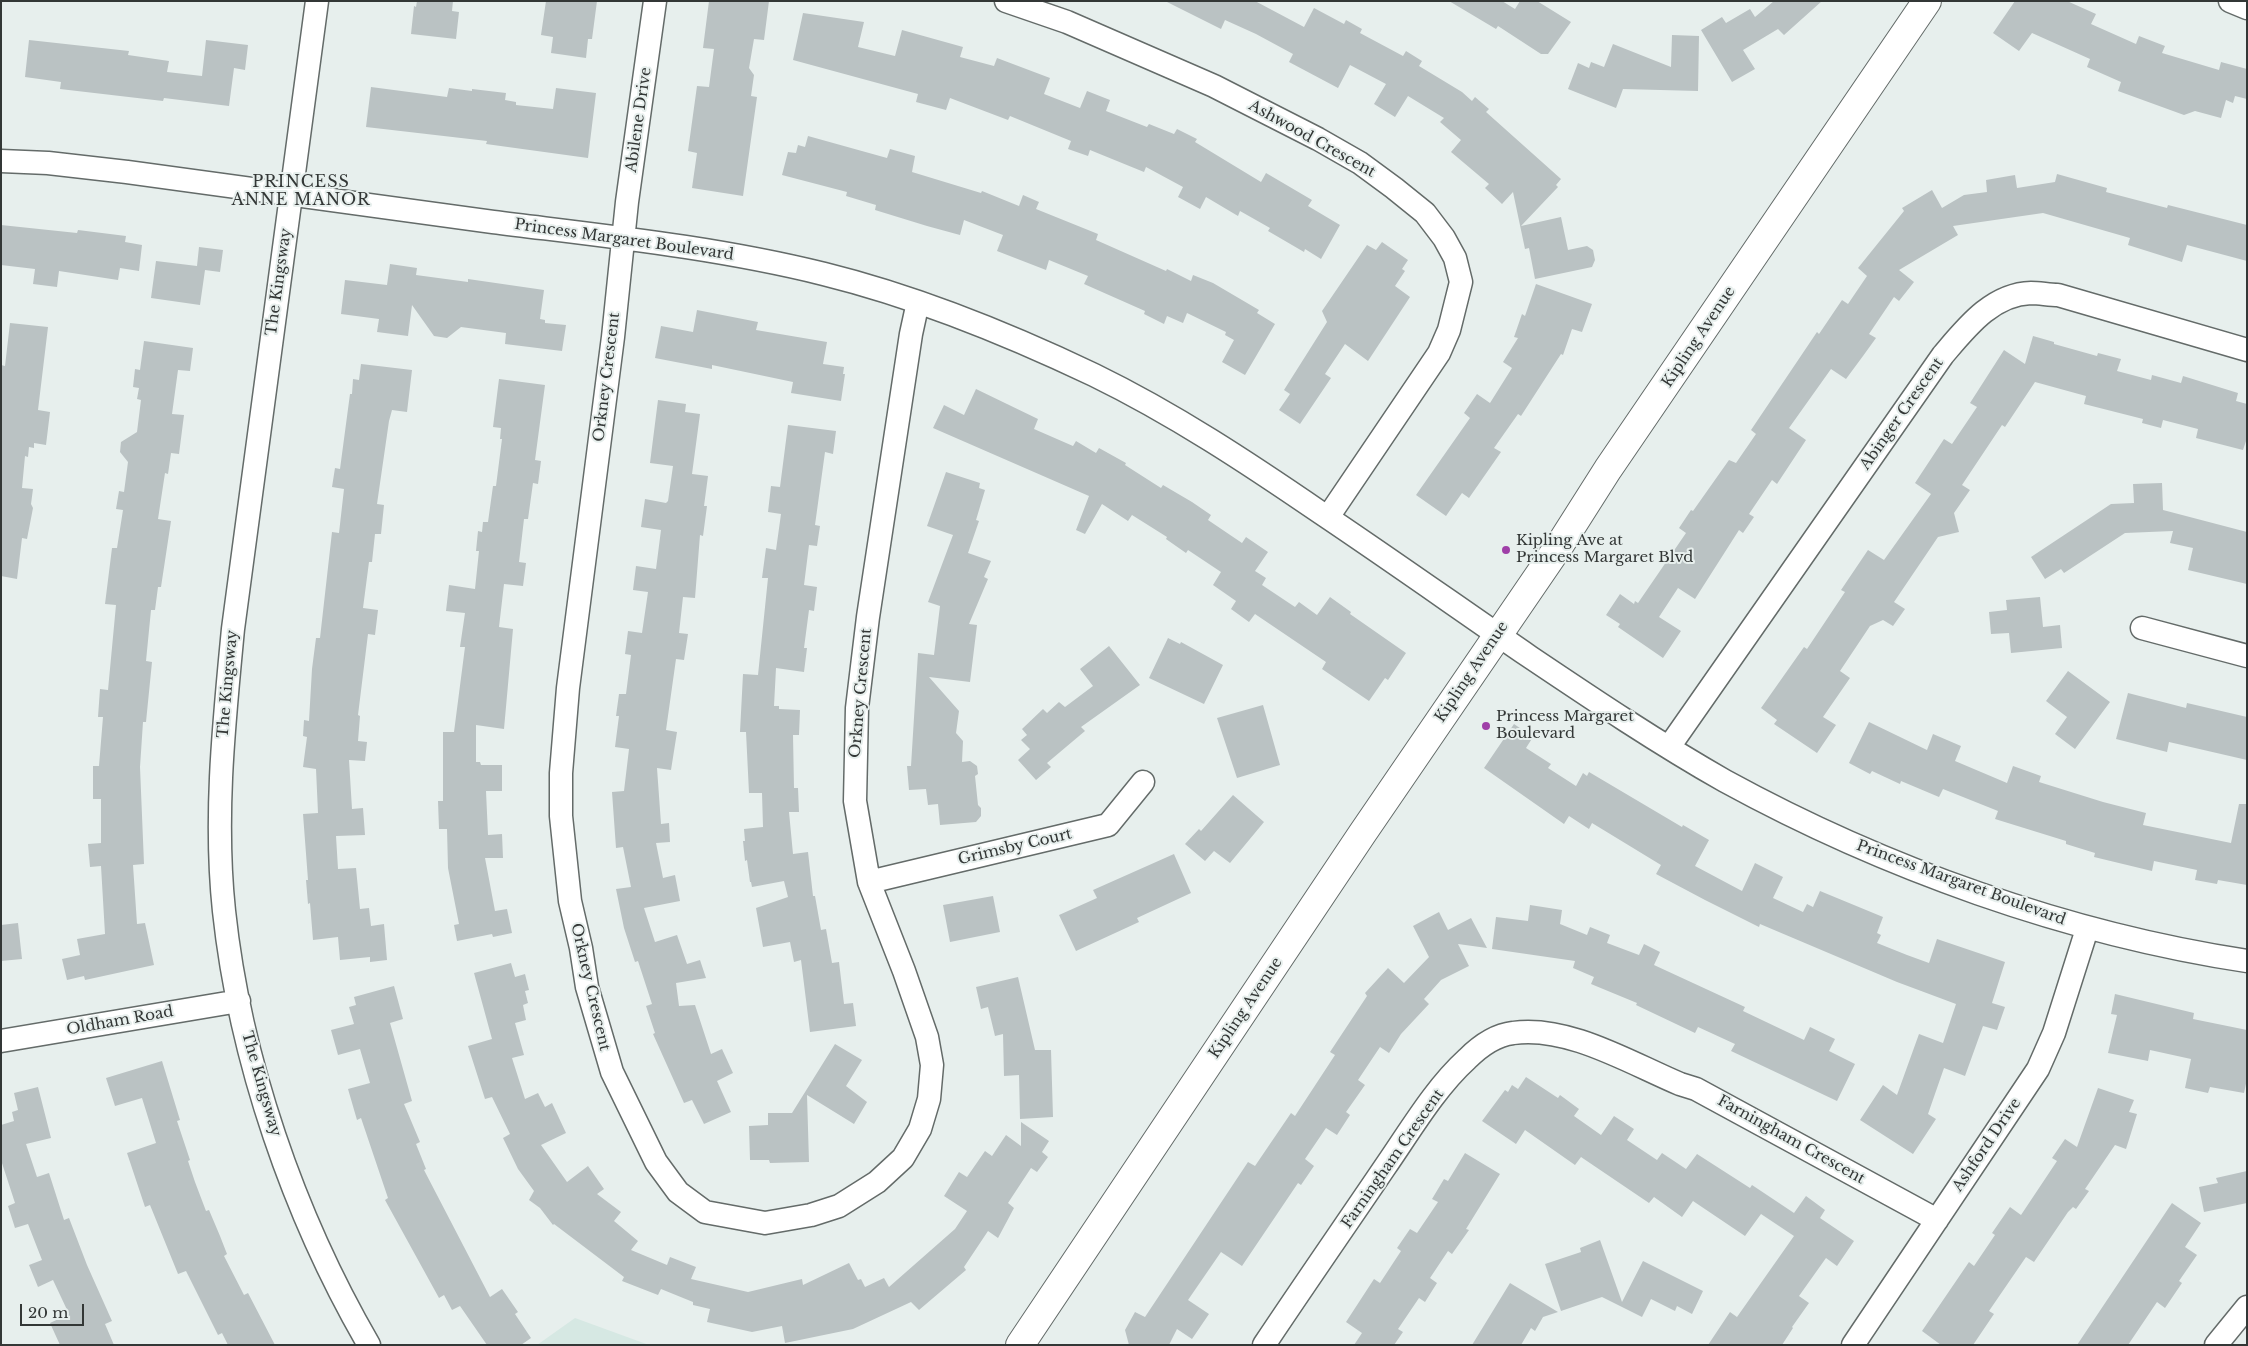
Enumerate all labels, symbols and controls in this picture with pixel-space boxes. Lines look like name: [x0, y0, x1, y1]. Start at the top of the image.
street label: Abilene Drive: [623, 66, 655, 174]
street label: Ashwood Crescent: [1246, 97, 1378, 181]
district label: PRINCESS ANNE MANOR: [230, 172, 372, 210]
street label: Princess Margaret Boulevard: [513, 216, 735, 264]
street label: The Kingsway: [263, 227, 295, 337]
street label: Kipling Avenue: [1659, 283, 1739, 391]
street label: Orkney Crescent: [590, 311, 624, 443]
street label: Abinger Crescent: [1857, 354, 1947, 474]
place label: Kipling Ave at Princess Margaret Blvd: [1516, 532, 1693, 567]
marker: Kipling Ave at Princess Margaret Blvd: [1500, 544, 1512, 556]
street label: Kipling Avenue: [1432, 618, 1512, 726]
street label: Orkney Crescent: [846, 627, 876, 759]
street label: The Kingsway: [214, 629, 242, 739]
place label: Princess Margaret Boulevard: [1496, 708, 1634, 743]
marker: Princess Margaret Boulevard: [1480, 720, 1492, 732]
street label: Grimsby Court: [956, 825, 1074, 869]
street label: Princess Margaret Boulevard: [1854, 837, 2068, 929]
street label: Orkney Crescent: [567, 922, 613, 1052]
street label: Kipling Avenue: [1206, 954, 1286, 1062]
street label: Oldham Road: [65, 1003, 175, 1039]
street label: The Kingsway: [237, 1029, 285, 1139]
street label: Farningham Crescent: [1338, 1086, 1448, 1232]
street label: Farningham Crescent: [1714, 1092, 1868, 1188]
street label: Ashford Drive: [1949, 1095, 2025, 1195]
scale bar: [22, 1294, 86, 1326]
text: 20 m: [28, 1303, 68, 1322]

